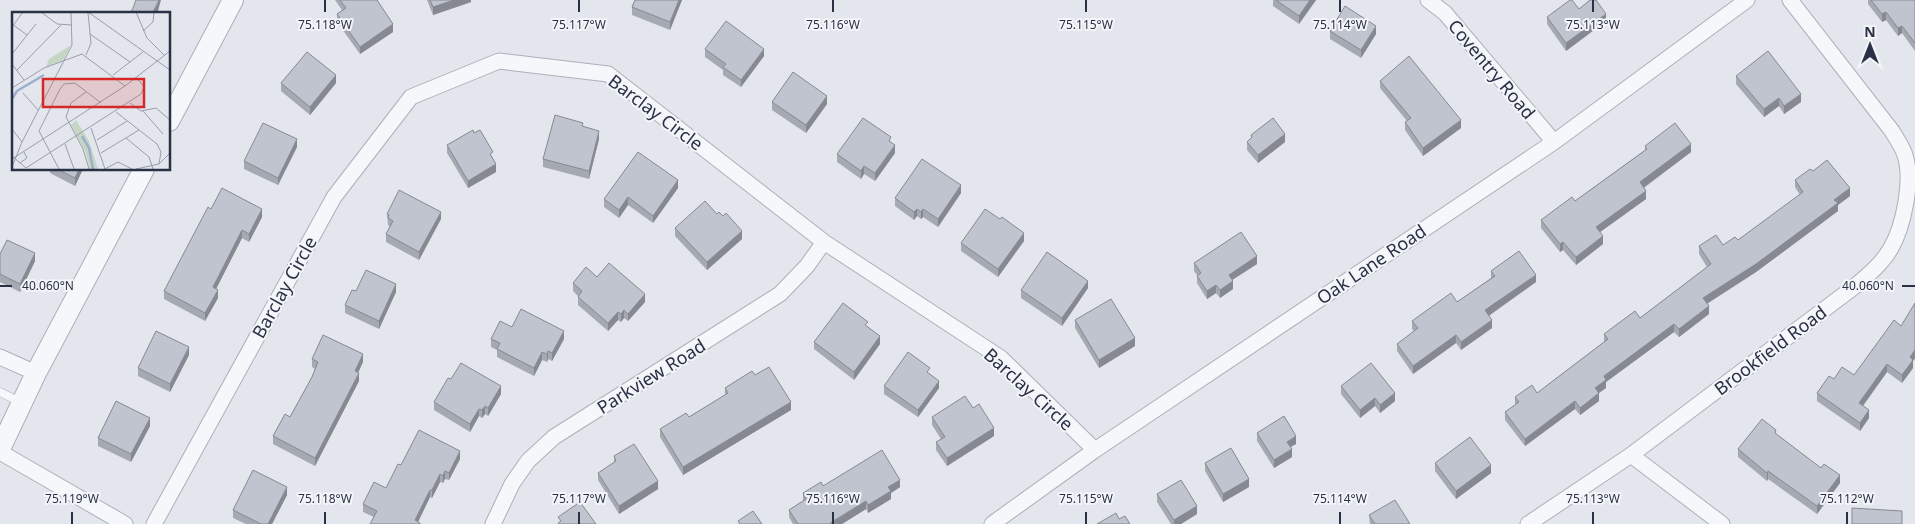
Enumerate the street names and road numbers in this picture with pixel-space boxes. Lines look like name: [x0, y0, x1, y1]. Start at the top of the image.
street label: Coventry Road: [1443, 14, 1541, 124]
street label: Barclay Circle: [604, 69, 708, 155]
street label: Oak Lane Road: [1312, 218, 1430, 310]
street label: Barclay Circle: [246, 232, 322, 342]
street label: Brookfield Road: [1709, 300, 1831, 400]
street label: Parkview Road: [592, 333, 710, 419]
street label: Barclay Circle: [979, 342, 1079, 436]

